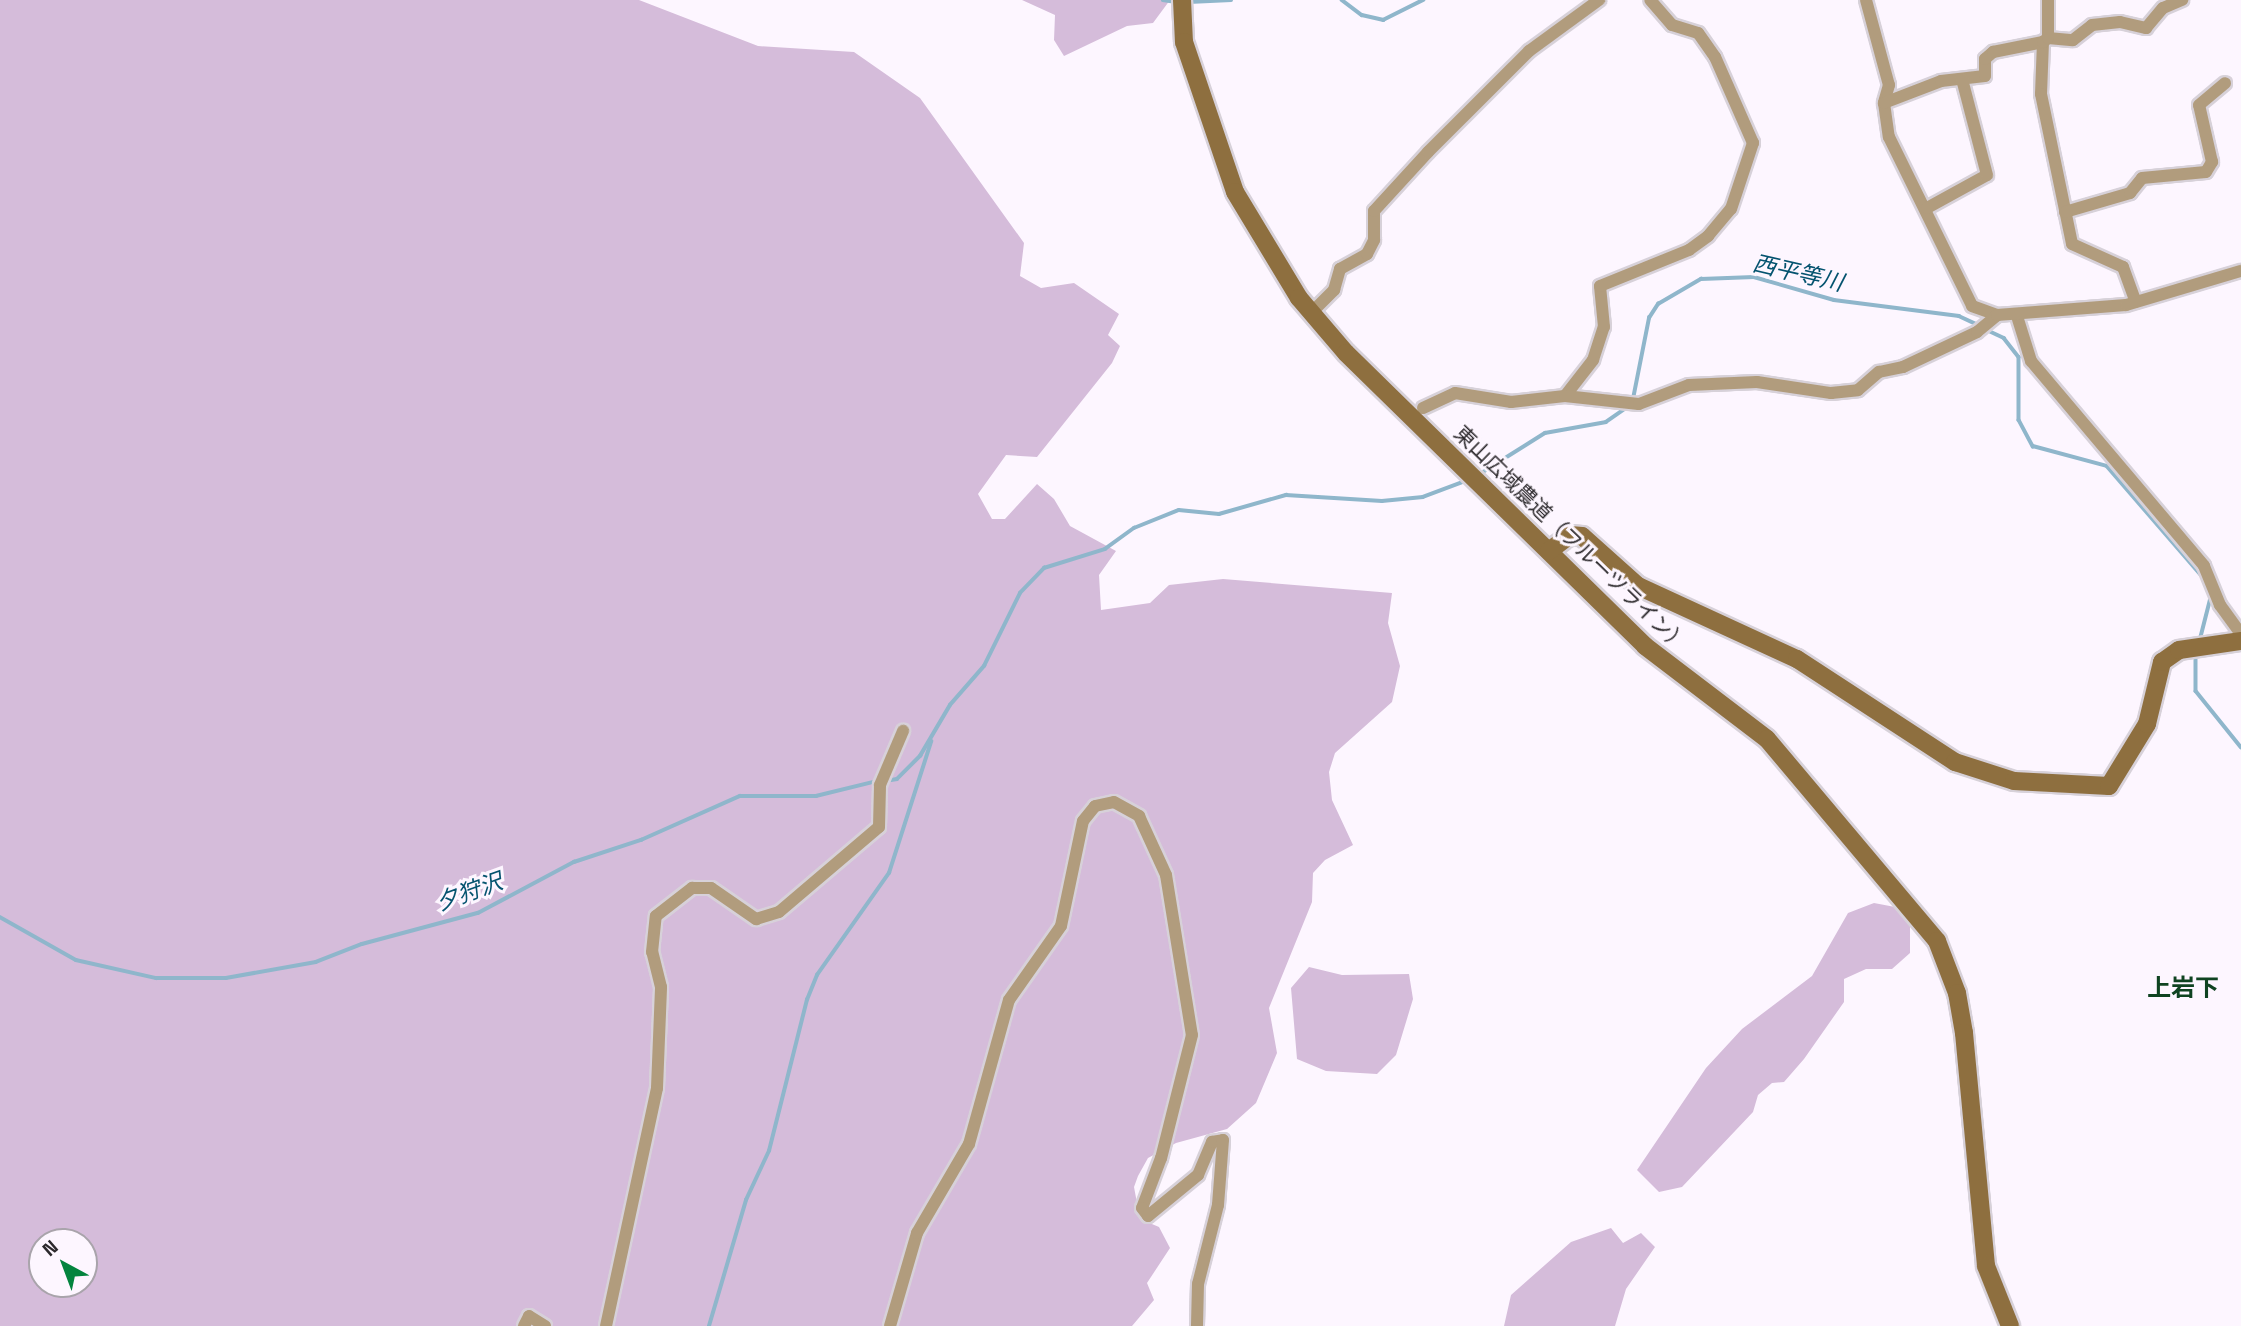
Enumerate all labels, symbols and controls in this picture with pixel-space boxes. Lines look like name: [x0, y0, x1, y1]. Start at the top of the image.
water label: 西平等川: [1750, 249, 1846, 297]
street label: 東山広域農道（フルーツライン）: [1449, 421, 1693, 657]
water label: 夕狩沢: [432, 867, 506, 917]
district label: 上岩下: [2147, 974, 2219, 1002]
north arrow: [28, 1228, 98, 1298]
text: N: [37, 1235, 63, 1262]

